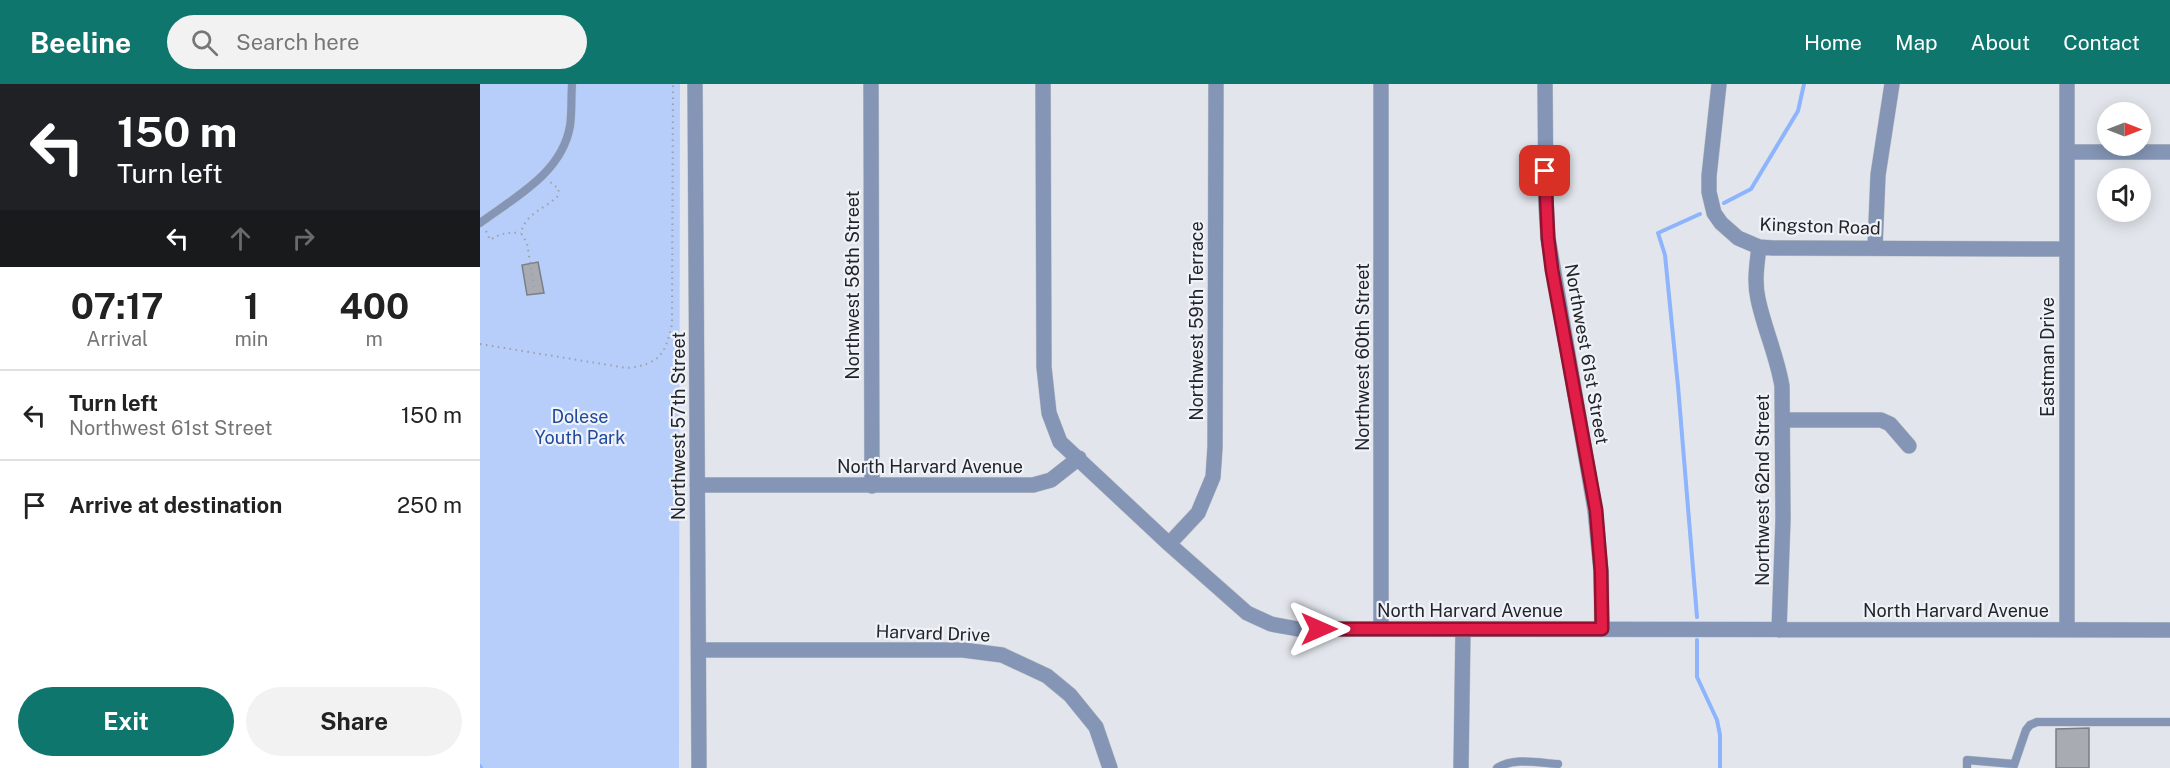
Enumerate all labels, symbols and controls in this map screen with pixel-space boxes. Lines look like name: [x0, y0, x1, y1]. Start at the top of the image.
search box: [167, 15, 587, 69]
text: Beeline: [30, 26, 131, 59]
icon: search: [188, 26, 221, 59]
text: Search here: [236, 29, 360, 55]
text: Home: [1804, 30, 1862, 55]
text: Map: [1895, 30, 1938, 55]
text: About: [1971, 30, 2030, 55]
text: Contact: [2063, 30, 2140, 55]
north arrow: [2097, 102, 2151, 156]
map controls: [2097, 102, 2151, 222]
text: 150 m: [117, 107, 237, 156]
icon: left: [18, 108, 96, 186]
pin: [1519, 145, 1570, 196]
icon: arrive: [1528, 154, 1561, 187]
text: Turn left: [117, 157, 223, 189]
button: sound: [2097, 168, 2151, 222]
street label: Northwest 58th Street: [842, 190, 863, 380]
street label: Kingston Road: [1759, 213, 1881, 239]
street label: Northwest 59th Terrace: [1186, 221, 1207, 421]
icon: left: [161, 222, 194, 255]
icon: ahead: [224, 222, 257, 255]
icon: right: [287, 222, 320, 255]
street label: Northwest 61st Street: [1561, 262, 1613, 446]
street label: Northwest 60th Street: [1352, 263, 1373, 451]
text: 07:17: [71, 285, 164, 327]
text: 1: [244, 285, 259, 327]
text: 400: [339, 285, 409, 327]
street label: Eastman Drive: [2037, 297, 2058, 417]
text: Arrival: [86, 327, 148, 351]
text: min: [234, 327, 268, 351]
text: m: [366, 327, 383, 351]
street label: Northwest 57th Street: [668, 332, 689, 520]
text: Turn left: [69, 390, 158, 416]
street label: Northwest 62nd Street: [1752, 394, 1773, 586]
icon: left: [18, 399, 51, 432]
text: 150 m: [401, 402, 462, 428]
park label: Dolese Youth Park: [535, 406, 625, 448]
text: Northwest 61st Street: [69, 416, 273, 440]
street label: North Harvard Avenue: [837, 456, 1023, 477]
icon: arrive: [18, 489, 51, 522]
text: Arrive at destination: [69, 492, 282, 518]
text: 250 m: [397, 492, 462, 518]
position arrow: [1287, 597, 1351, 661]
street label: North Harvard Avenue: [1377, 600, 1563, 621]
street label: North Harvard Avenue: [1863, 600, 2049, 621]
street label: Harvard Drive: [875, 621, 991, 645]
button: Exit: [18, 687, 234, 756]
button: Share: [246, 687, 462, 756]

